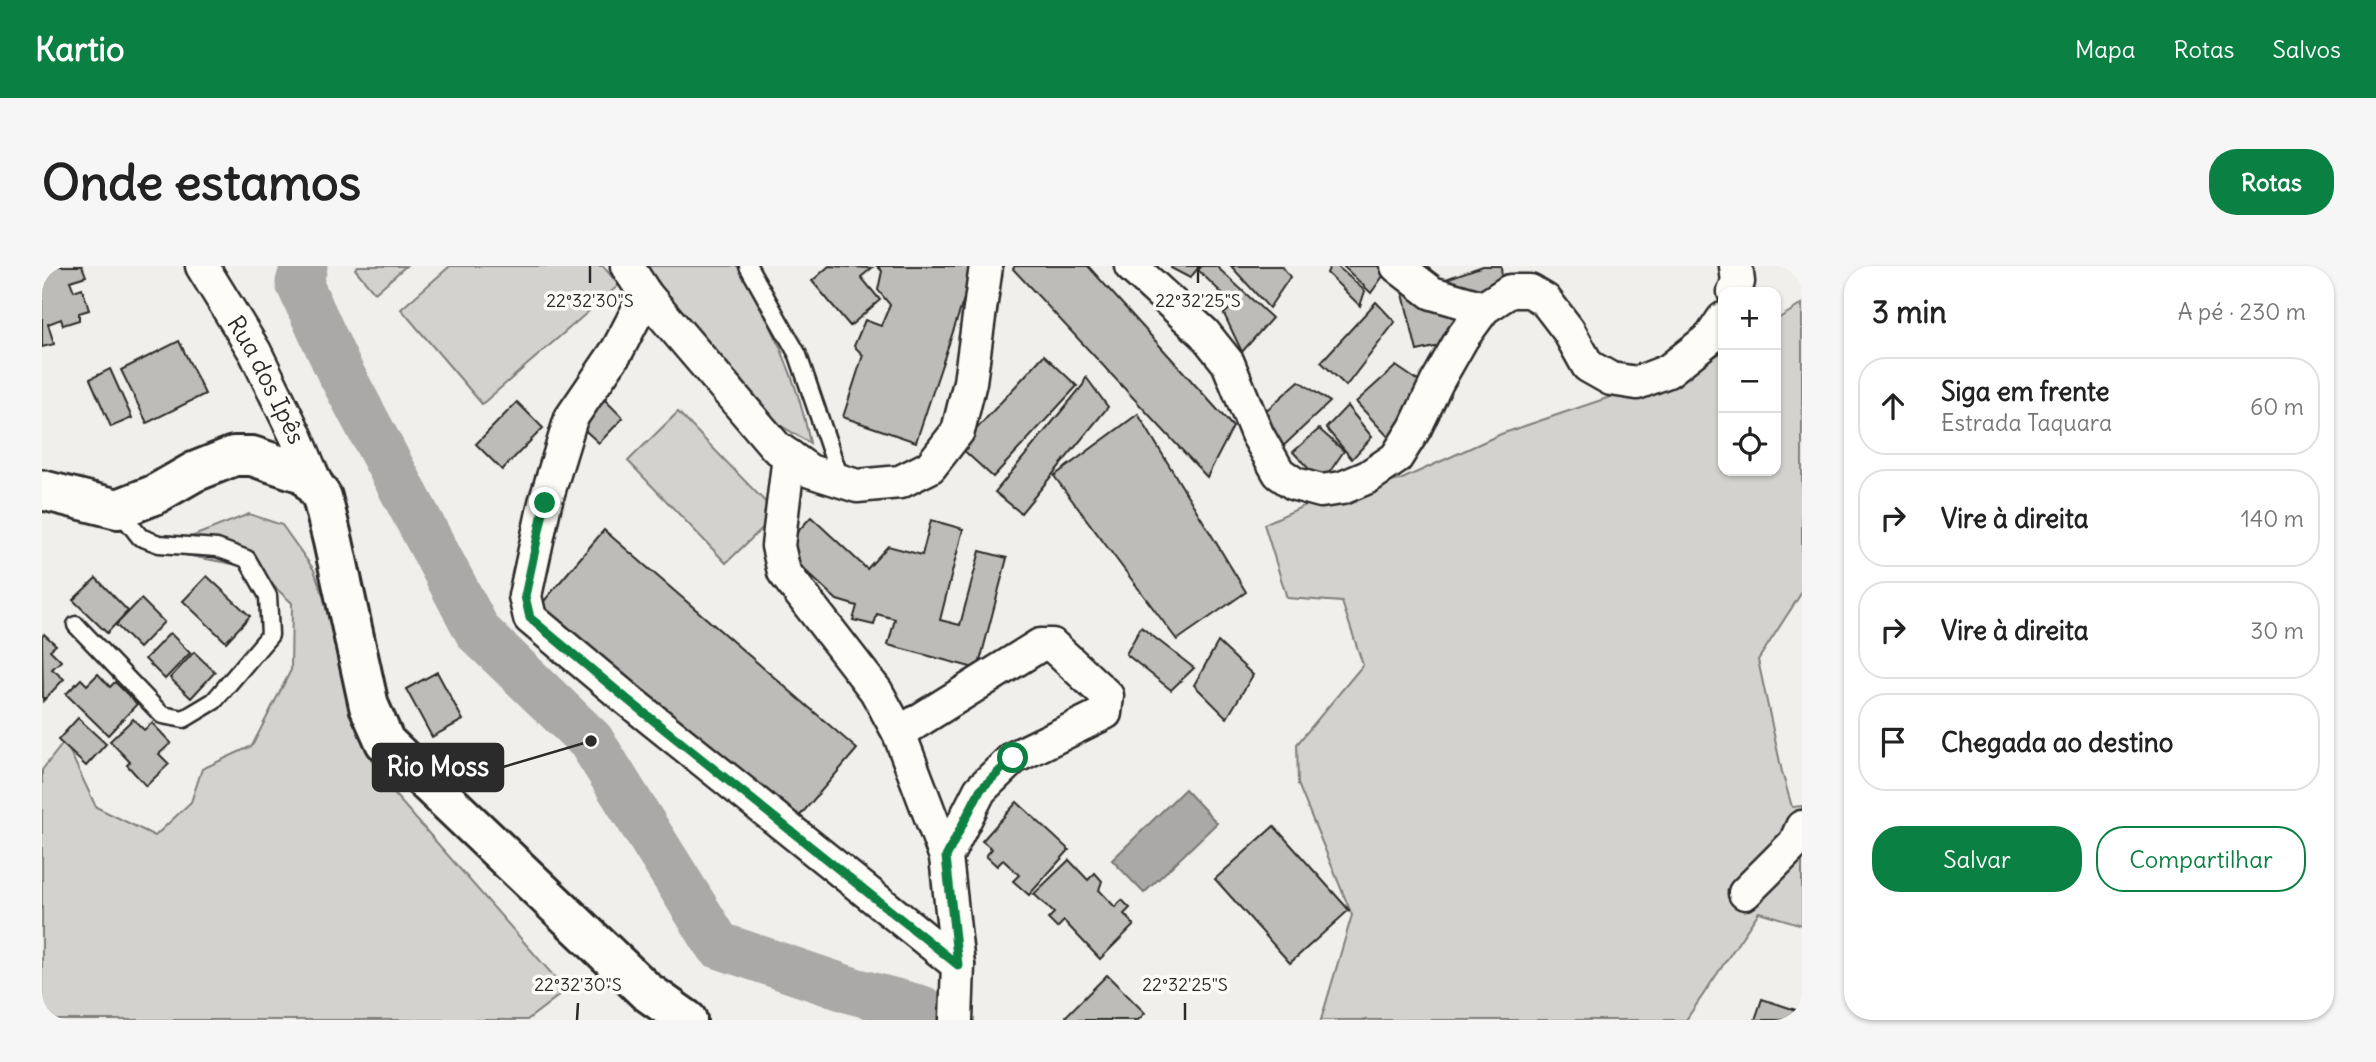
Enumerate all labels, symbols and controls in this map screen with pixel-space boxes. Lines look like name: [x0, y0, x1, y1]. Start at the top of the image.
text: Kartio: [35, 28, 125, 70]
text: Mapa: [2075, 34, 2135, 64]
text: Rotas: [2173, 34, 2235, 64]
text: Salvos: [2273, 34, 2341, 64]
button: Rotas: [2209, 149, 2334, 215]
text: Onde estamos: [42, 152, 361, 213]
map controls: [1718, 287, 1781, 476]
button: +: [1718, 287, 1781, 350]
text: 22°32'30"S: [546, 289, 634, 312]
text: 22°32'25"S: [1155, 289, 1241, 312]
text: 3 min: [1872, 293, 1947, 331]
text: A pé · 230 m: [2178, 297, 2306, 326]
street label: Rua dos Ipês: [221, 310, 312, 448]
button: −: [1718, 350, 1781, 413]
text: Siga em frente: [1941, 375, 2109, 408]
icon: ahead: [1874, 387, 1912, 425]
text: 60 m: [2250, 392, 2304, 421]
text: Estrada Taquara: [1941, 408, 2112, 437]
button: locate: [1718, 413, 1781, 476]
route end: [529, 487, 560, 518]
icon: right: [1874, 499, 1912, 537]
text: Vire à direita: [1941, 502, 2089, 535]
text: 140 m: [2241, 504, 2304, 533]
icon: right: [1874, 611, 1912, 649]
text: Vire à direita: [1941, 614, 2089, 647]
text: 30 m: [2250, 616, 2304, 645]
icon: arrive: [1874, 723, 1912, 761]
text: Chegada ao destino: [1941, 726, 2173, 759]
route start: [997, 742, 1028, 773]
callout: Rio Moss: [373, 744, 503, 791]
text: Rio Moss: [387, 750, 489, 783]
button: Salvar: [1872, 826, 2082, 892]
button: Compartilhar: [2096, 826, 2306, 892]
text: 22°32'30"S: [534, 973, 622, 996]
text: 22°32'25"S: [1142, 973, 1228, 996]

